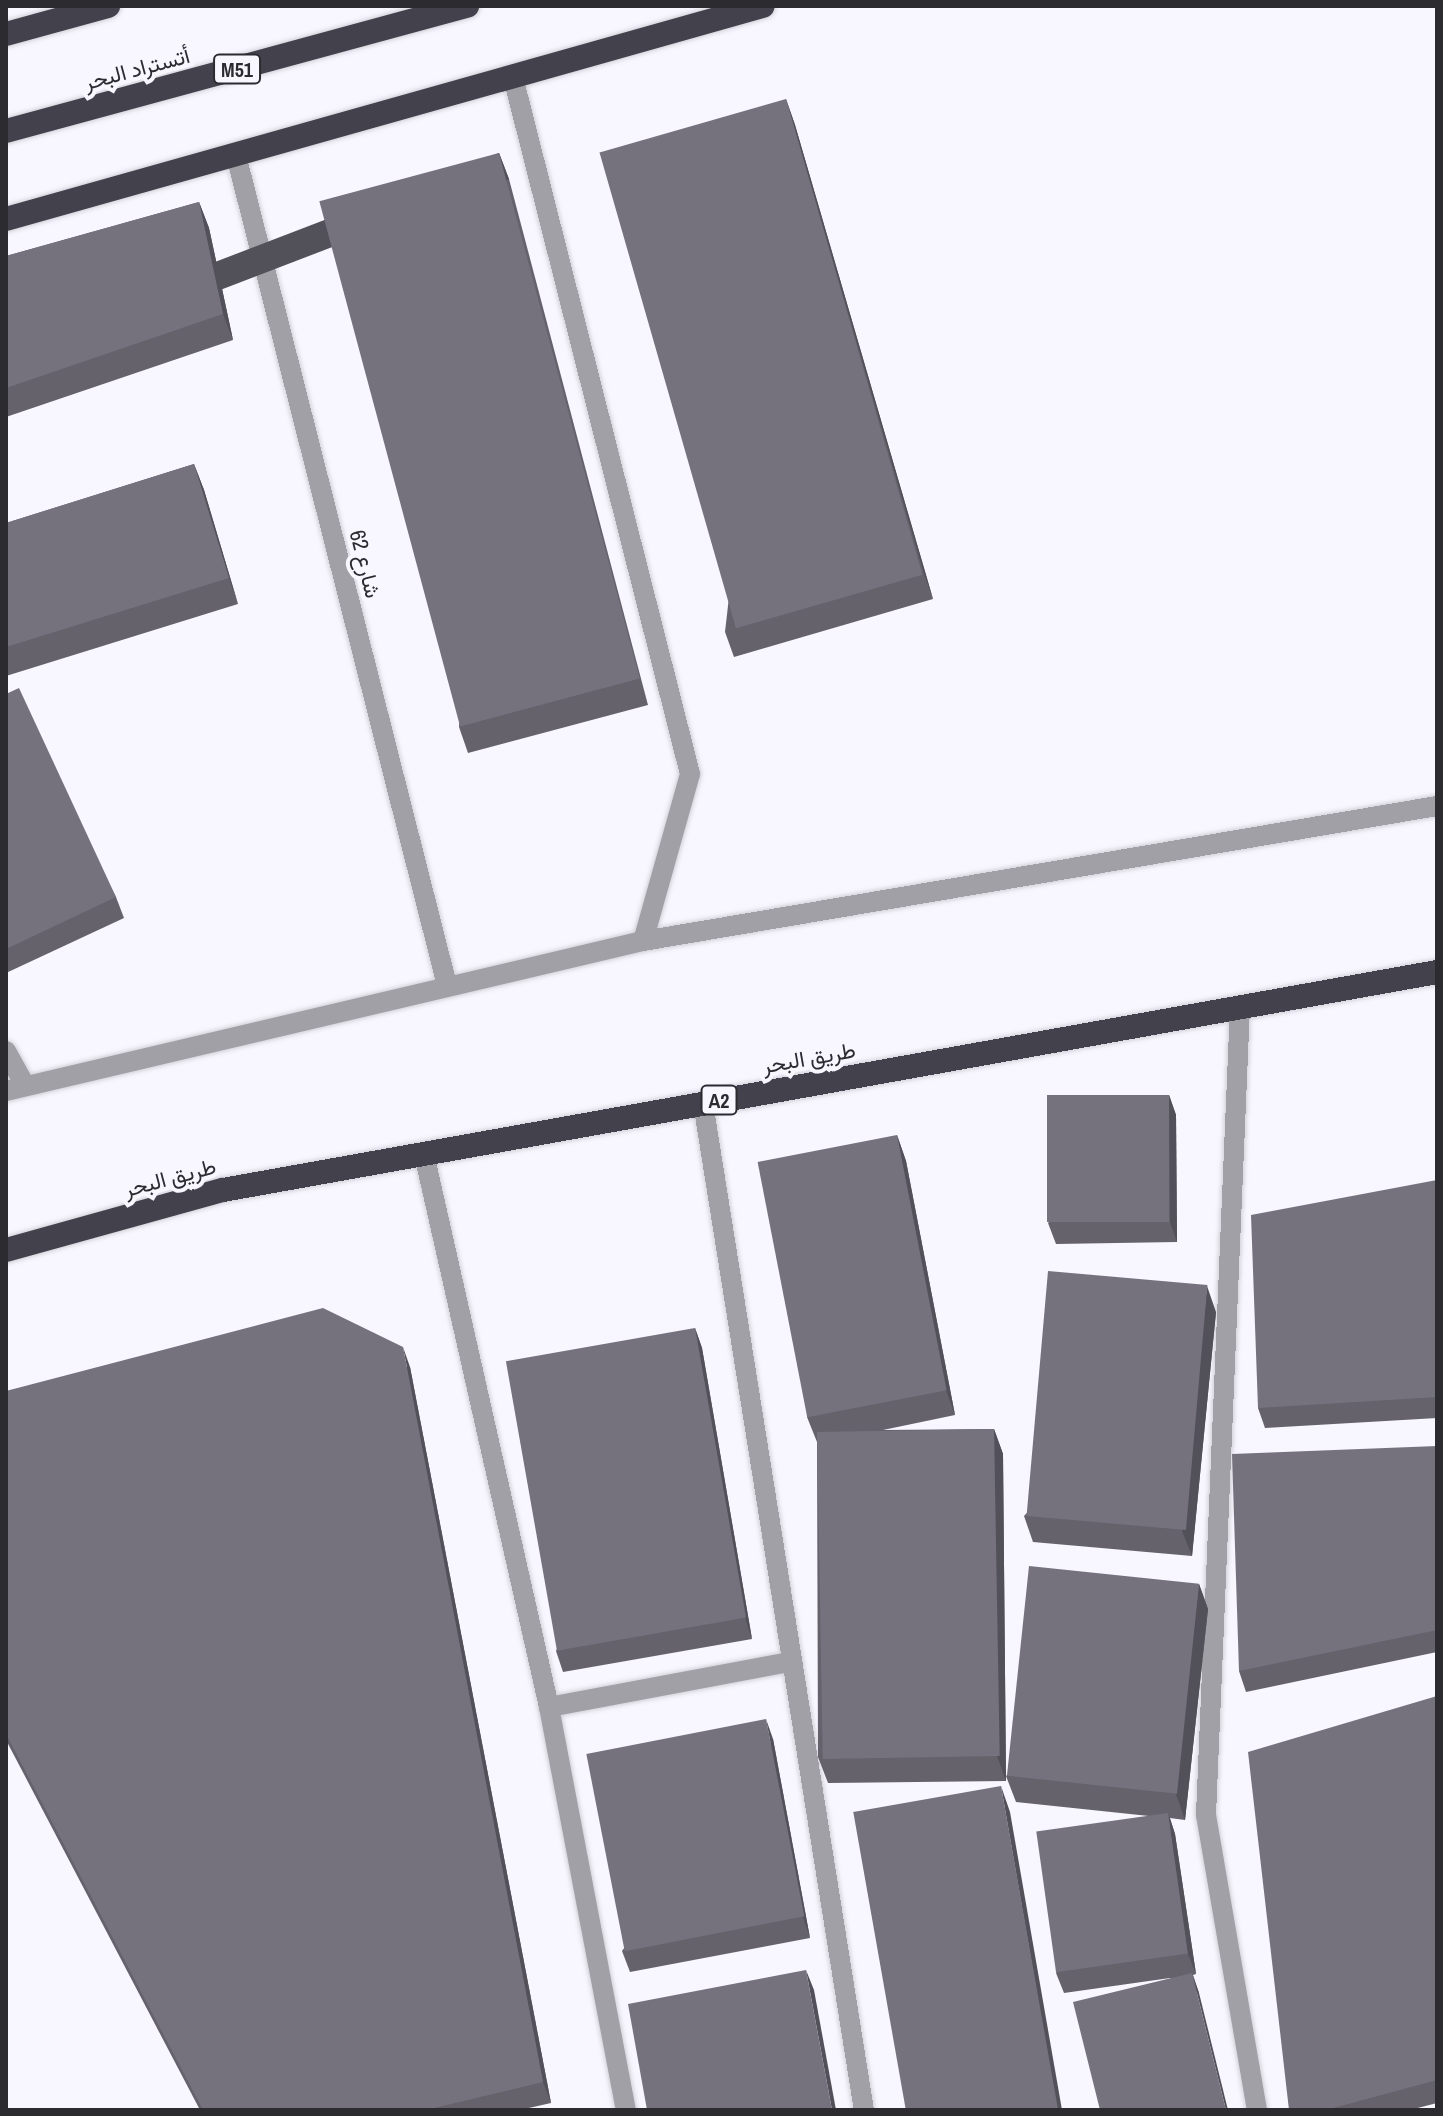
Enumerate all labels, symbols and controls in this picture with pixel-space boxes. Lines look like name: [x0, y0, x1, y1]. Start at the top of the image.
street label: أتستراد البحر: [81, 42, 193, 96]
road number: M51: [213, 53, 261, 85]
street label: شارع 62: [344, 527, 386, 601]
street label: طريق البحر: [760, 1037, 858, 1079]
road number: A2: [699, 1084, 739, 1116]
street label: طريق البحر: [121, 1153, 219, 1203]

